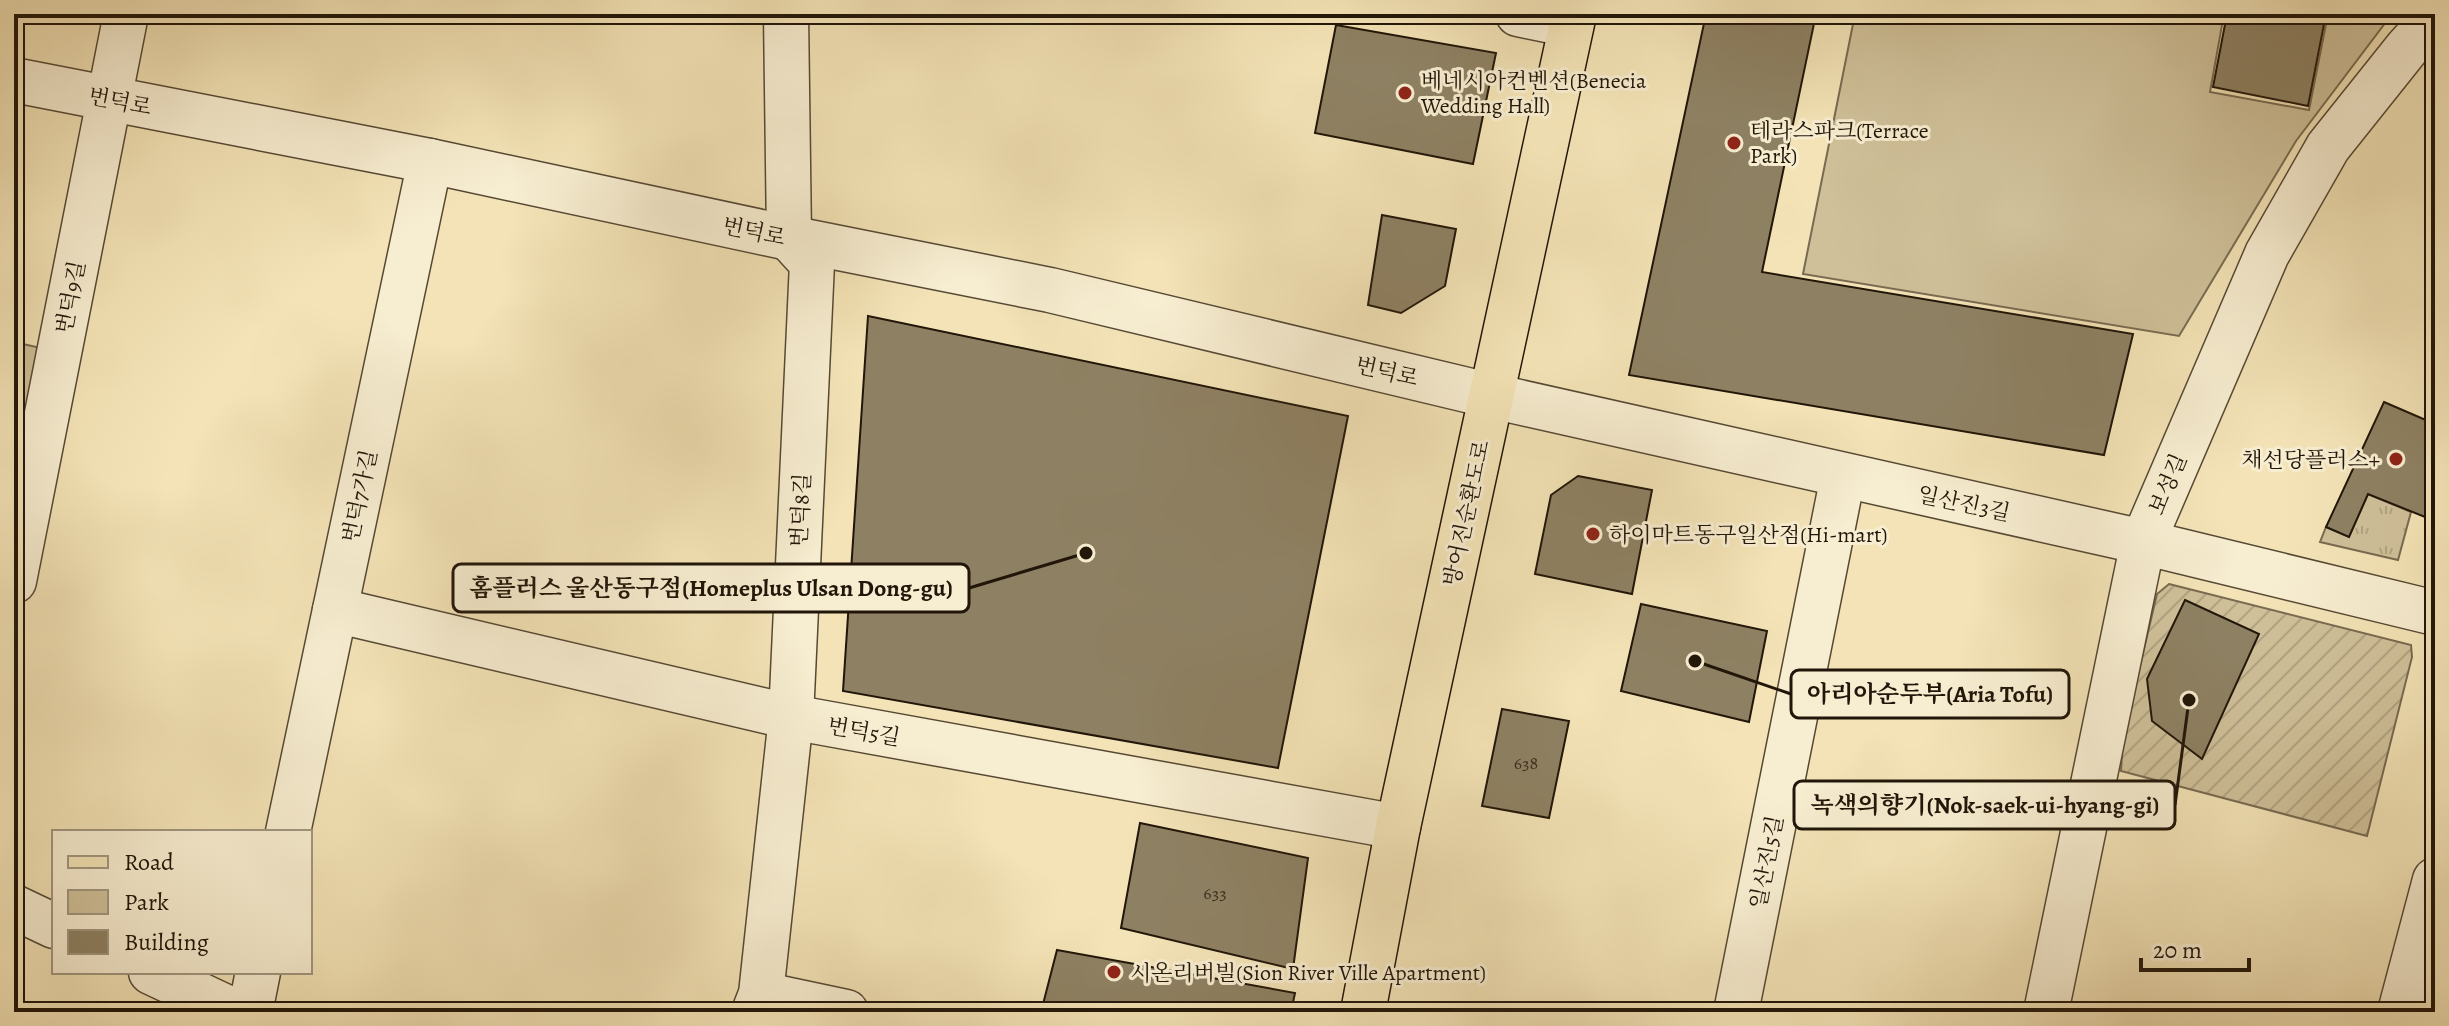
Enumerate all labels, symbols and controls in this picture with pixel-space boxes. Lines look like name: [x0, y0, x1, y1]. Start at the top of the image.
place label: 베네시아컨벤션(Benecia Wedding Hall): [1420, 66, 1647, 121]
street label: 번덕로: [86, 81, 154, 123]
marker: 베네시아컨벤션(Benecia Wedding Hall): [1396, 84, 1414, 102]
place label: 테라스파크(Terrace Park): [1750, 116, 1929, 171]
marker: 테라스파크(Terrace Park): [1725, 134, 1743, 152]
street label: 번덕로: [719, 211, 788, 253]
street label: 번덕9길: [49, 258, 93, 336]
street label: 번덕로: [1352, 350, 1421, 394]
street label: 방어진순환도로: [1437, 437, 1497, 589]
place label: 채선당플러스+: [2241, 445, 2380, 475]
street label: 번덕7가길: [336, 447, 384, 545]
street label: 보성길: [2142, 449, 2194, 520]
marker: 채선당플러스+: [2387, 450, 2405, 468]
street label: 번덕8길: [784, 472, 818, 548]
street label: 일산진3길: [1915, 480, 2013, 528]
place label: 하이마트동구일산점(Hi-mart): [1609, 520, 1888, 550]
marker: 하이마트동구일산점(Hi-mart): [1584, 525, 1602, 543]
callout: 홈플러스 울산동구점(Homeplus Ulsan Dong-gu): [453, 564, 969, 612]
text: 홈플러스 울산동구점(Homeplus Ulsan Dong-gu): [469, 572, 953, 604]
callout: 아리아순두부(Aria Tofu): [1791, 670, 2069, 718]
text: 아리아순두부(Aria Tofu): [1807, 678, 2053, 710]
street label: 번덕5길: [825, 711, 902, 753]
house number: 638: [1514, 751, 1538, 775]
callout: 녹색의향기(Nok-saek-ui-hyang-gi): [1794, 781, 2175, 829]
text: 녹색의향기(Nok-saek-ui-hyang-gi): [1811, 789, 2160, 821]
street label: 일산진5길: [1743, 813, 1791, 911]
legend: [52, 830, 312, 974]
text: Road: [124, 846, 174, 878]
house number: 633: [1203, 881, 1227, 905]
text: Park: [124, 886, 169, 918]
scale bar: [2141, 922, 2249, 972]
text: Building: [124, 926, 209, 958]
text: 20 m: [2153, 934, 2202, 966]
place label: 시온리버빌(Sion River Ville Apartment): [1130, 958, 1486, 988]
marker: 시온리버빌(Sion River Ville Apartment): [1105, 963, 1123, 981]

